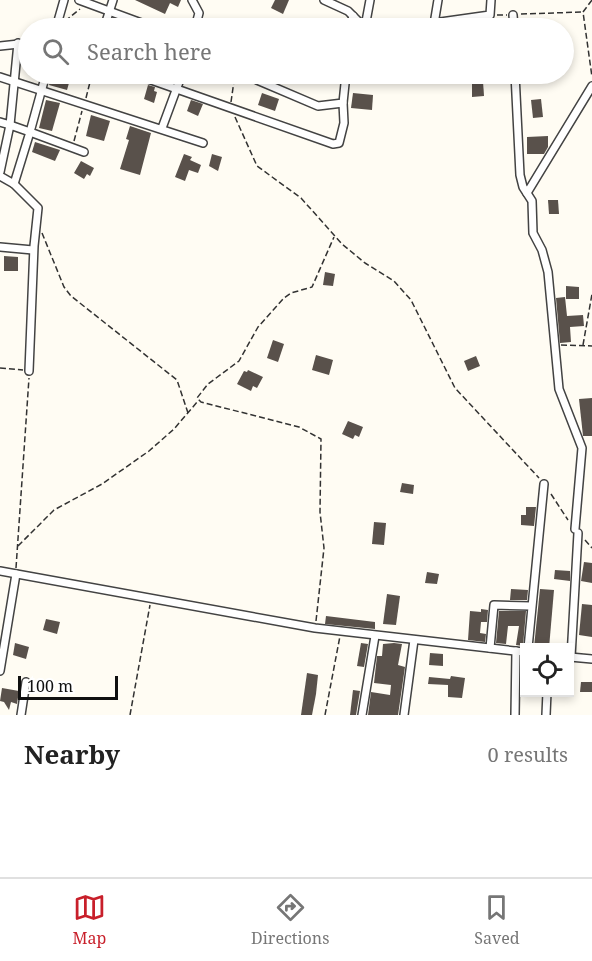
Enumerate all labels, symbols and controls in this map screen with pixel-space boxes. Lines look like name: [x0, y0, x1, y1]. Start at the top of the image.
search box: [18, 18, 574, 84]
icon: search: [39, 35, 72, 68]
text: Search here: [87, 36, 212, 66]
map controls: [520, 643, 574, 697]
button: locate: [520, 643, 574, 697]
scale bar: [18, 673, 118, 700]
text: 100 m: [27, 675, 73, 697]
text: Nearby: [24, 736, 120, 772]
text: 0 results: [488, 741, 568, 768]
tab: Map: [72, 891, 106, 949]
tab: Directions: [251, 891, 329, 949]
tab: Saved: [474, 891, 520, 949]

